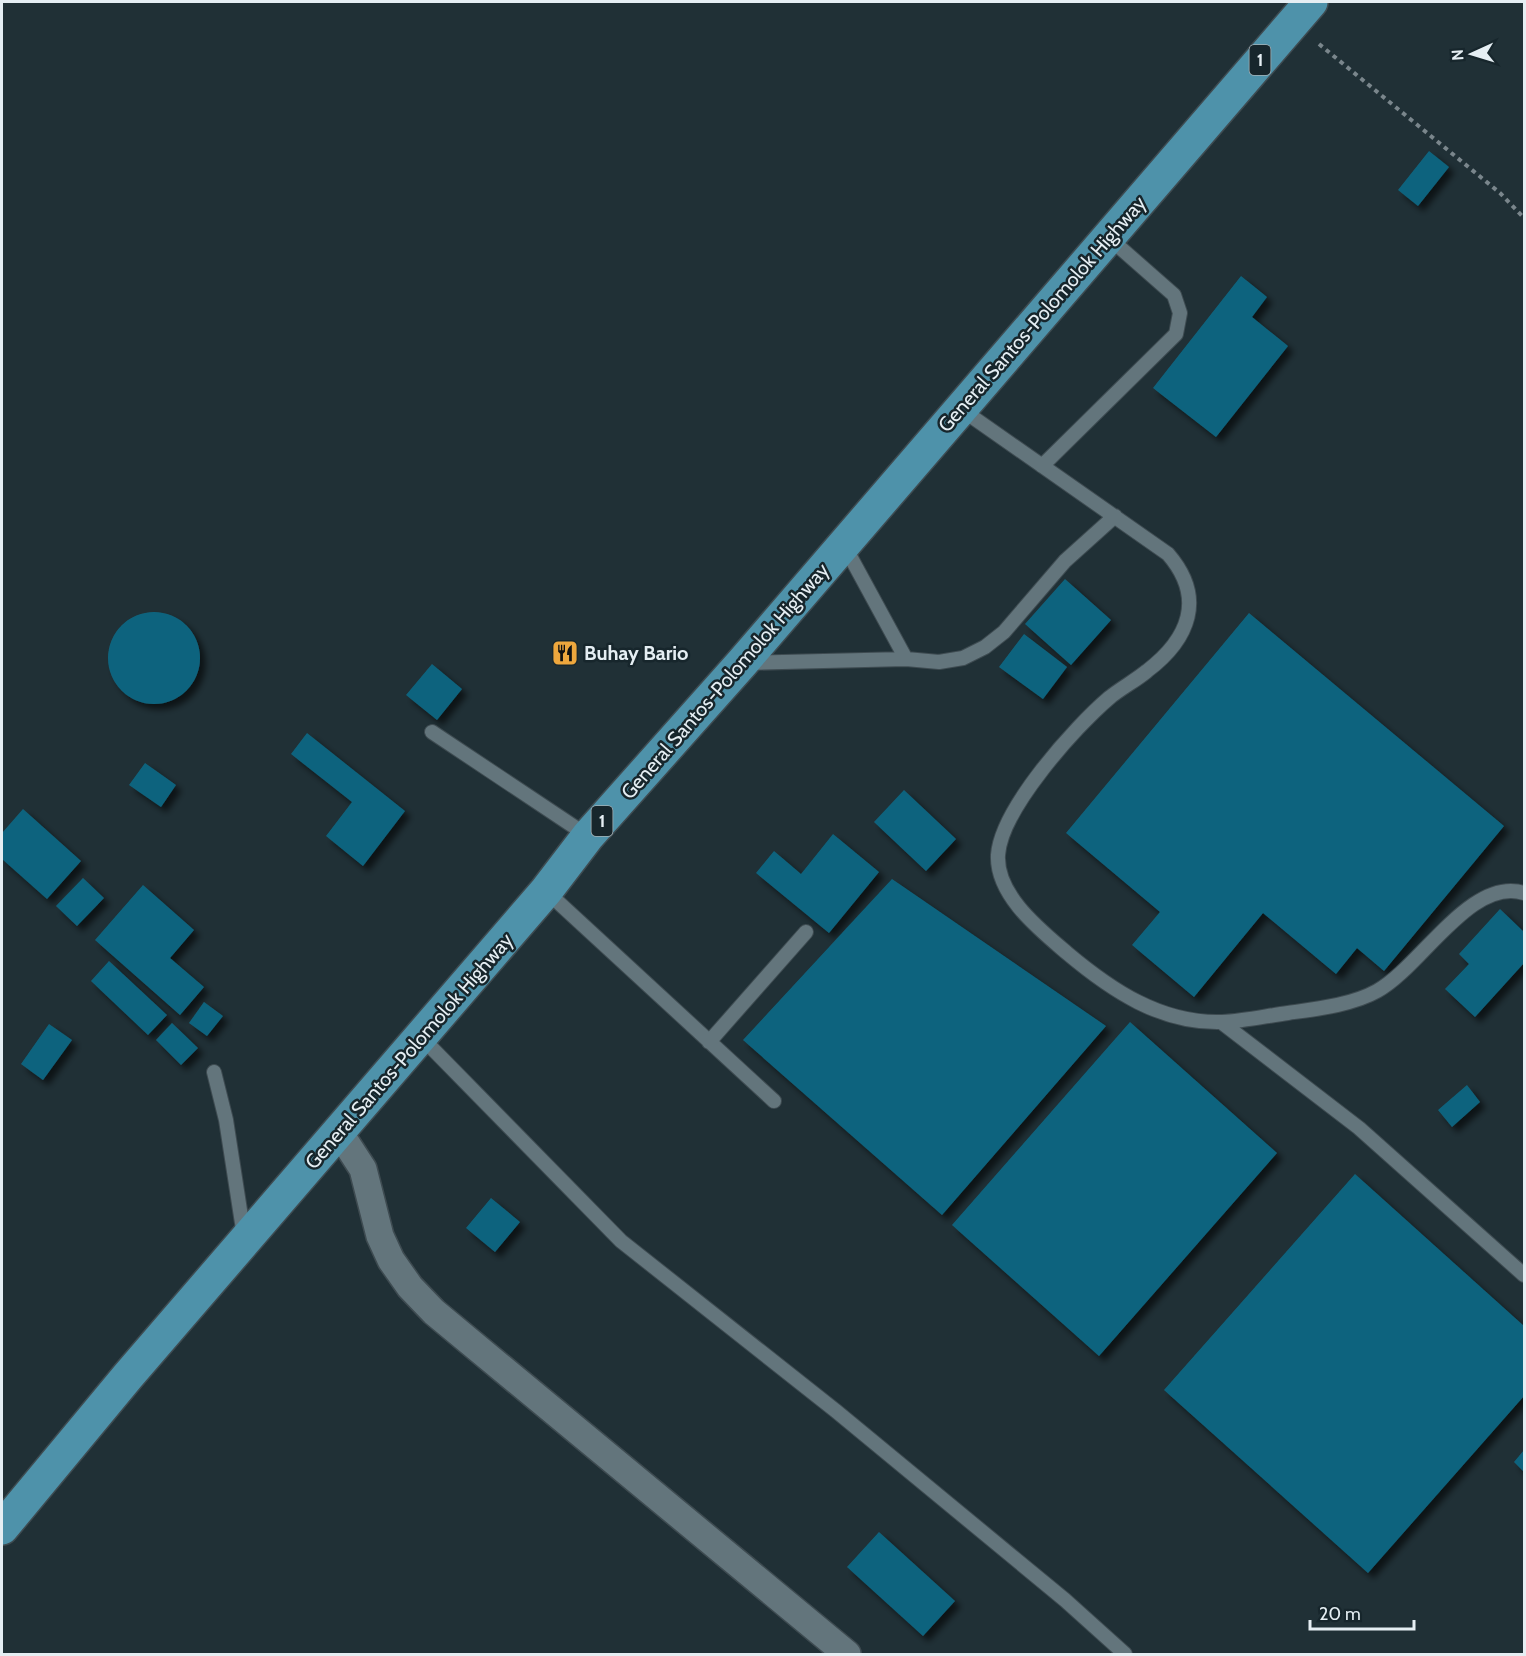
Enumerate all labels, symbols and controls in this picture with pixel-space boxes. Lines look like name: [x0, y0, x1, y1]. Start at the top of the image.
north arrow: [1442, 24, 1502, 84]
road number: 1: [1250, 45, 1270, 75]
text: N: [1448, 49, 1467, 61]
street label: General Santos-Polomolok Highway: [933, 191, 1151, 437]
street label: General Santos-Polomolok Highway: [616, 558, 834, 804]
restaurant icon: Buhay Bario: [550, 638, 580, 668]
place label: Buhay Bario: [584, 641, 689, 665]
road number: 1: [592, 806, 612, 836]
street label: General Santos-Polomolok Highway: [300, 928, 518, 1174]
scale bar: [1310, 1593, 1414, 1631]
text: 20 m: [1319, 1603, 1361, 1625]

